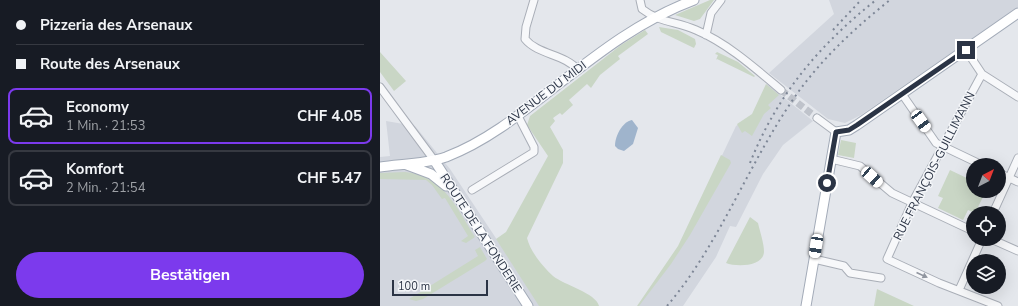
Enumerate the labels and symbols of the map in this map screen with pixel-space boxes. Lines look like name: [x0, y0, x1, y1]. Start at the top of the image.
route end: [957, 41, 975, 59]
street label: AVENUE DU MIDI: [502, 57, 590, 129]
street label: RUE FRANÇOIS-GUILLIMANN: [889, 89, 979, 243]
car: [909, 108, 933, 134]
north arrow: [966, 158, 1006, 198]
car: [859, 165, 885, 189]
street label: ROUTE DE LA FONDERIE: [437, 170, 525, 296]
route start: [818, 174, 836, 192]
car: [808, 233, 824, 259]
one-way arrow: [917, 272, 928, 278]
scale bar: [392, 278, 488, 297]

